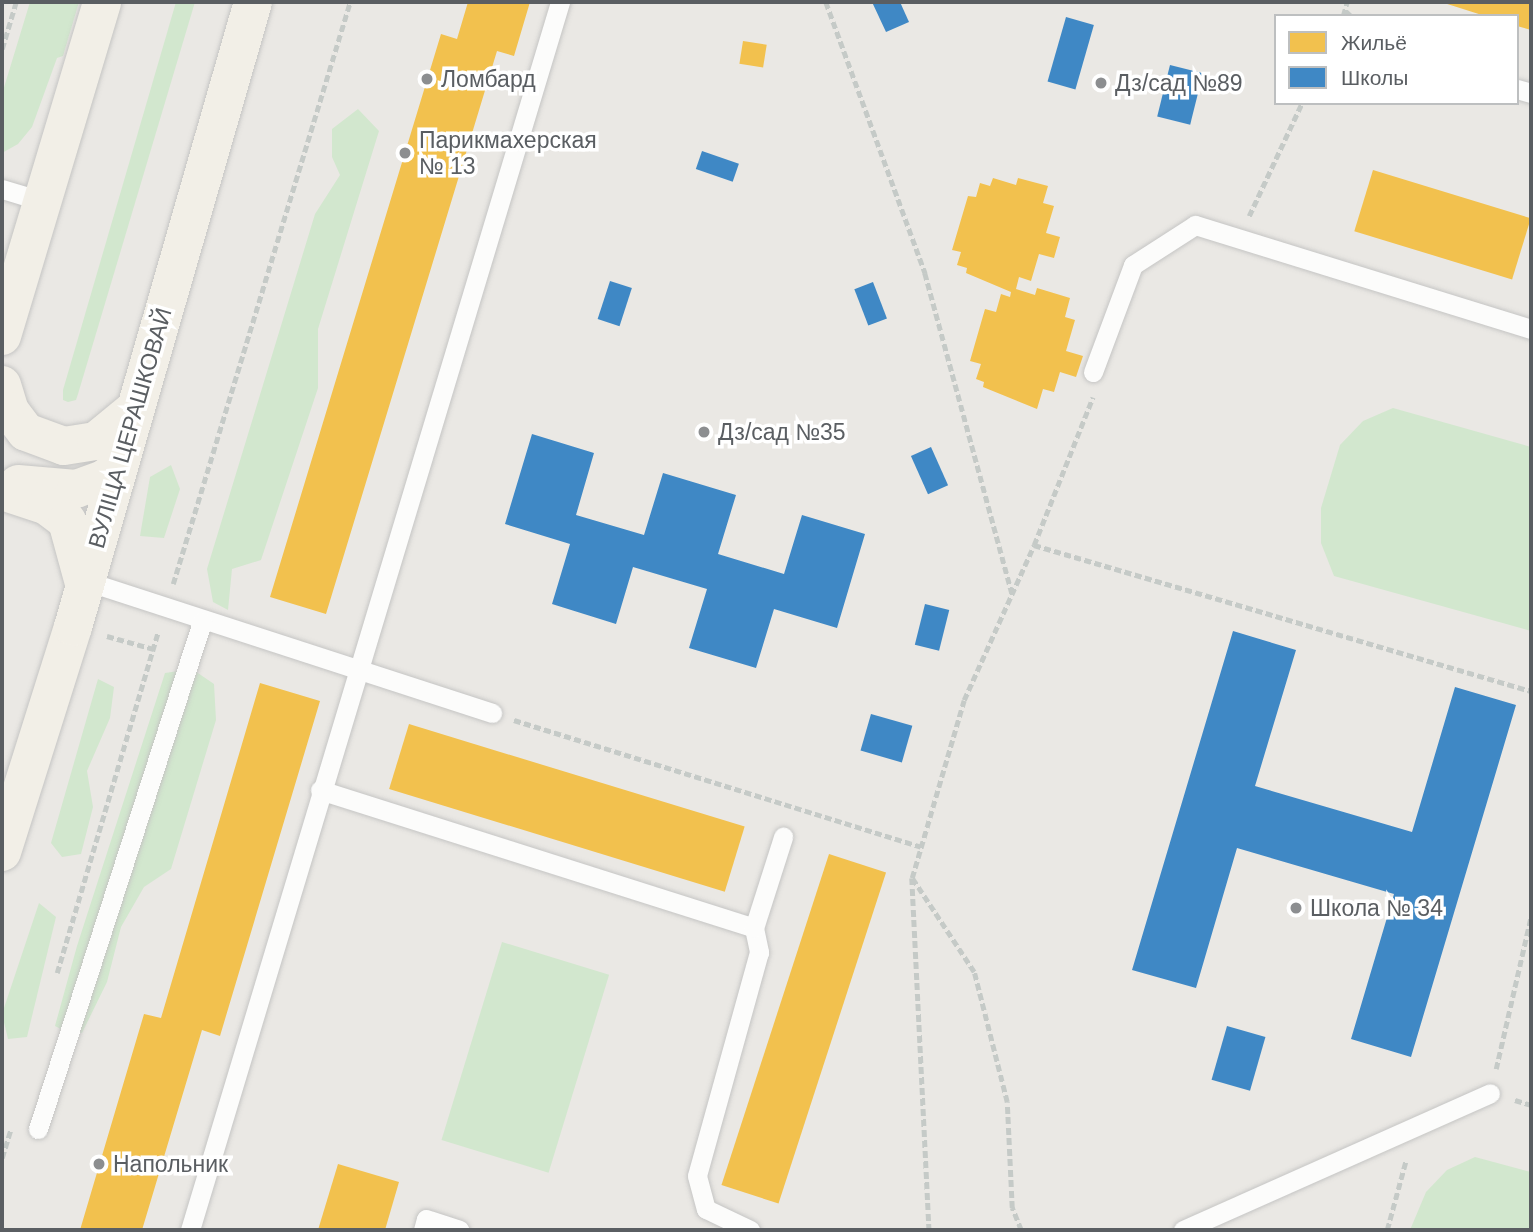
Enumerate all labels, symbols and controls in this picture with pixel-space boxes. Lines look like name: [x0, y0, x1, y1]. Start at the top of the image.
legend: [1274, 14, 1519, 105]
text: Жильё: [1341, 31, 1407, 54]
place label: Ломбард: [441, 65, 536, 93]
text: Школы: [1341, 66, 1408, 89]
place label: Дз/сад №89: [1115, 69, 1243, 97]
marker: Ломбард: [419, 71, 435, 87]
marker: Дз/сад №89: [1093, 75, 1109, 91]
place label: Парикмахерская № 13: [419, 126, 597, 180]
marker: Парикмахерская № 13: [397, 145, 413, 161]
street label: ВУЛІЦА ЦЕРАШКОВАЙ: [82, 305, 178, 551]
place label: Дз/сад №35: [718, 418, 846, 446]
marker: Дз/сад №35: [696, 424, 712, 440]
place label: Школа № 34: [1310, 894, 1443, 922]
marker: Школа № 34: [1288, 900, 1304, 916]
place label: Напольник: [113, 1150, 228, 1178]
marker: Напольник: [91, 1156, 107, 1172]

